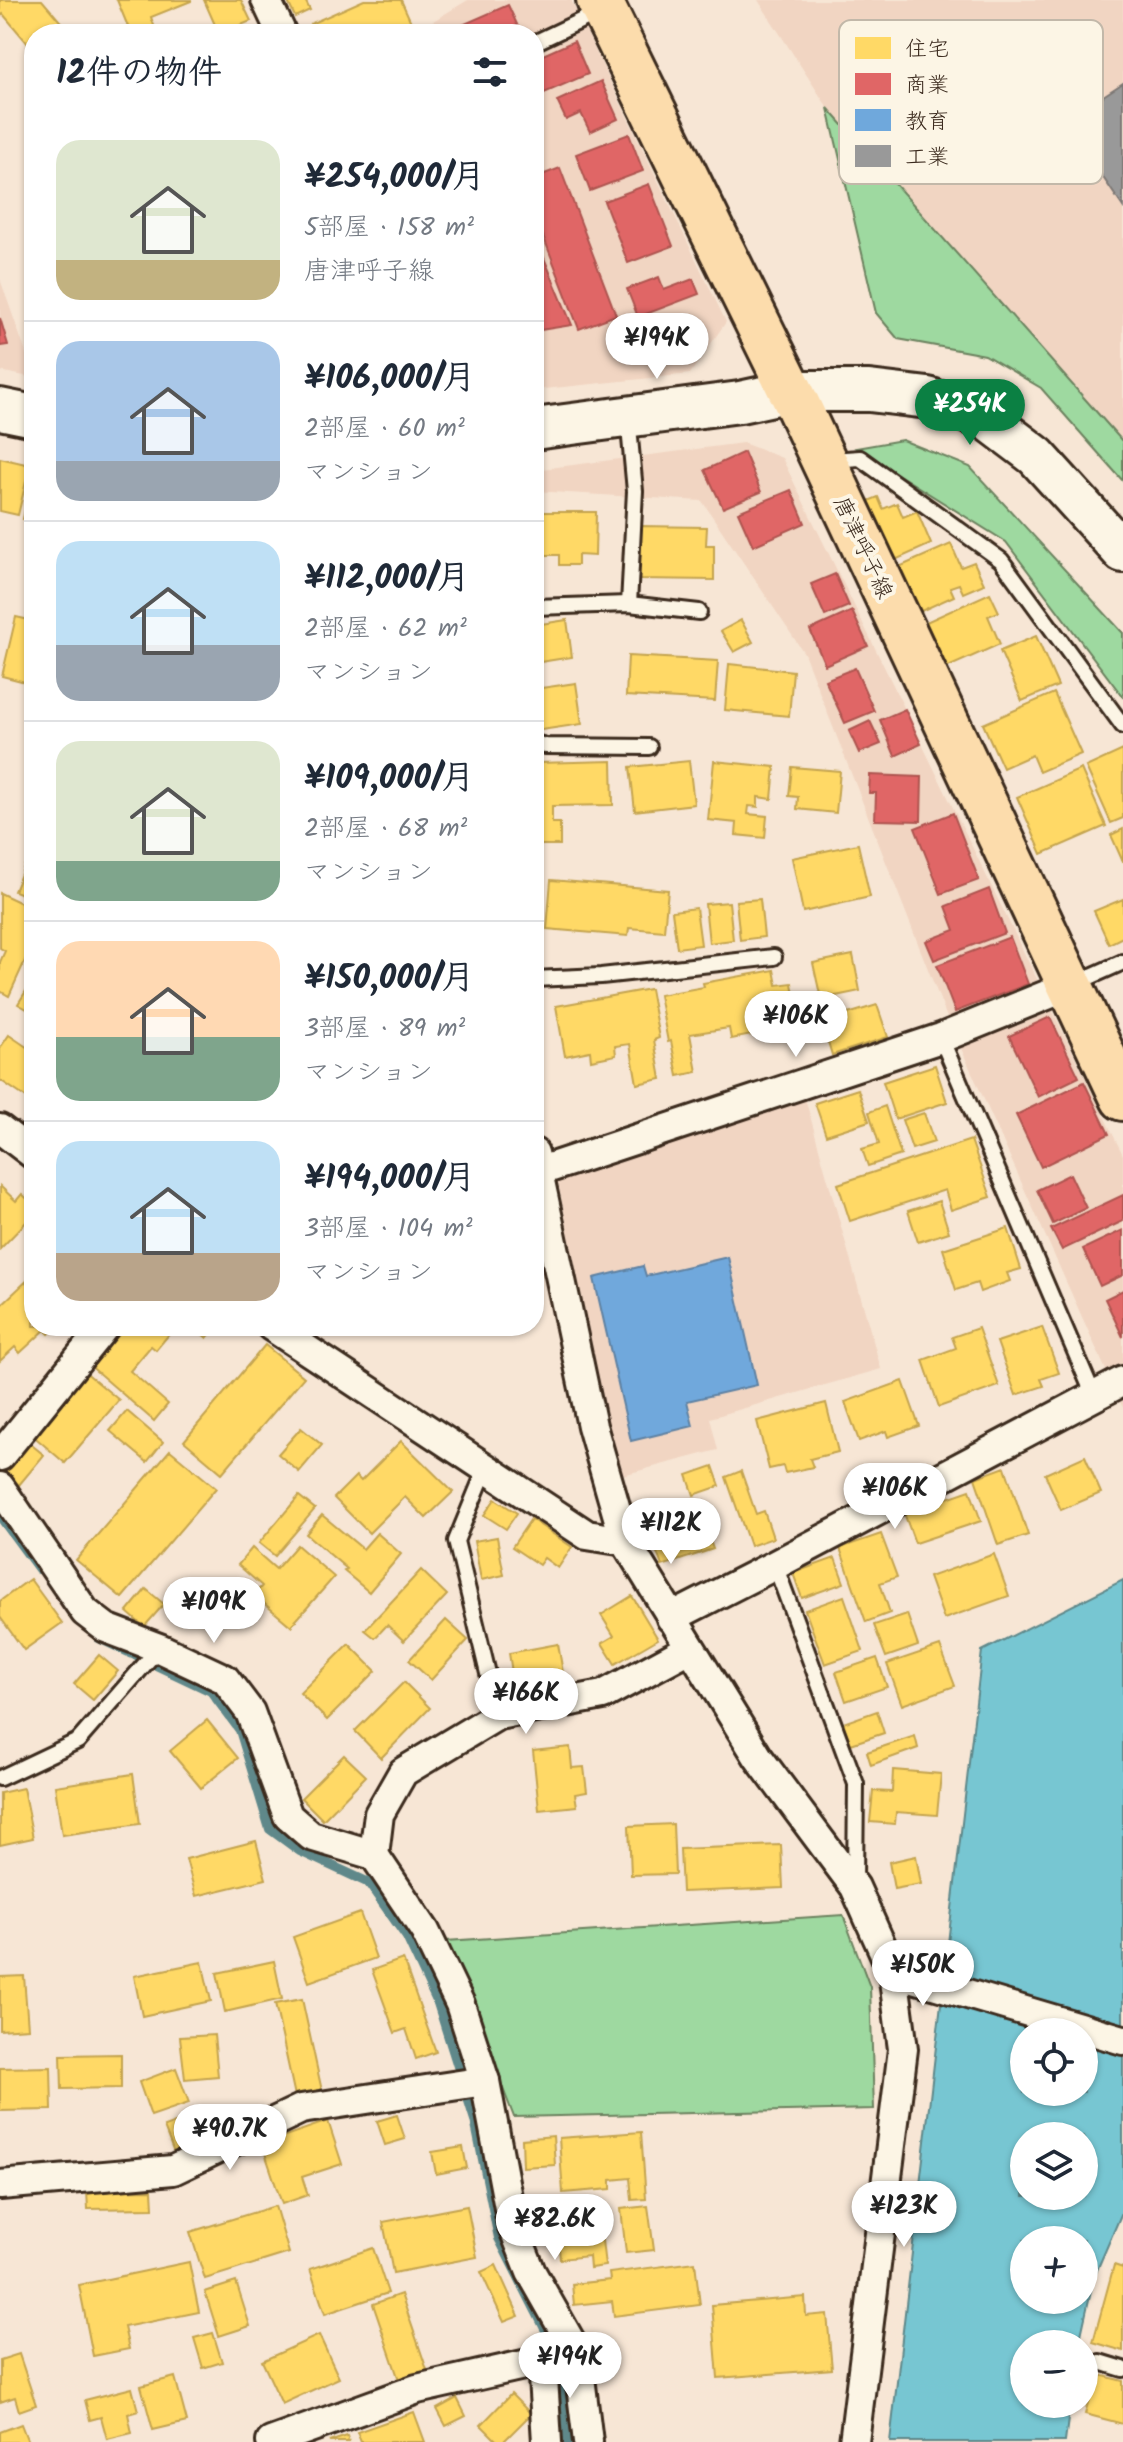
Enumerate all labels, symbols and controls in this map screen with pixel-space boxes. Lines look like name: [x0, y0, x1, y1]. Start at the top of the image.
legend: [839, 20, 1103, 184]
text: 住宅: [905, 33, 949, 68]
text: 12件の物件: [56, 47, 222, 101]
icon: filters: [468, 50, 512, 94]
text: 商業: [905, 69, 949, 104]
text: 教育: [905, 105, 949, 140]
text: 工業: [905, 141, 949, 176]
text: ¥254,000/月: [304, 151, 485, 205]
icon: home: [120, 172, 216, 268]
text: 5部屋 · 158 m²: [304, 207, 474, 249]
text: 唐津呼子線: [304, 251, 434, 293]
pin: ¥194K: [601, 313, 713, 381]
text: ¥194K: [624, 318, 690, 360]
text: ¥106,000/月: [304, 352, 476, 406]
icon: home: [120, 373, 216, 469]
pin: ¥254K: [914, 379, 1026, 447]
text: ¥254K: [933, 384, 1007, 426]
text: 2部屋 · 60 m²: [304, 408, 465, 450]
text: マンション: [304, 452, 433, 494]
street label: 唐津呼子線: [823, 491, 901, 605]
text: ¥112,000/月: [304, 552, 470, 606]
icon: home: [120, 573, 216, 669]
text: 2部屋 · 62 m²: [304, 608, 467, 650]
text: マンション: [304, 652, 433, 694]
text: ¥109,000/月: [304, 752, 475, 806]
icon: home: [120, 773, 216, 869]
text: 2部屋 · 68 m²: [304, 808, 467, 850]
text: マンション: [304, 852, 433, 894]
text: ¥150,000/月: [304, 952, 475, 1006]
icon: home: [120, 973, 216, 1069]
pin: ¥106K: [740, 991, 852, 1059]
text: ¥106K: [763, 996, 829, 1038]
text: 3部屋 · 89 m²: [304, 1008, 465, 1050]
text: マンション: [304, 1052, 433, 1094]
text: ¥194,000/月: [304, 1152, 476, 1206]
icon: home: [120, 1173, 216, 1269]
text: 3部屋 · 104 m²: [304, 1208, 472, 1250]
text: マンション: [304, 1252, 433, 1294]
pin: ¥106K: [839, 1463, 951, 1531]
text: ¥106K: [862, 1468, 928, 1510]
pin: ¥112K: [615, 1498, 727, 1566]
text: ¥112K: [640, 1503, 702, 1545]
pin: ¥109K: [158, 1577, 270, 1645]
text: ¥109K: [181, 1582, 247, 1624]
pin: ¥166K: [470, 1668, 582, 1736]
text: ¥166K: [492, 1673, 560, 1715]
pin: ¥150K: [867, 1940, 979, 2008]
text: ¥150K: [890, 1945, 956, 1987]
map controls: [1010, 2018, 1098, 2418]
button: locate: [1010, 2018, 1098, 2106]
pin: ¥90.7K: [165, 2104, 295, 2172]
text: ¥90.7K: [192, 2109, 268, 2151]
button: layers: [1010, 2122, 1098, 2210]
pin: ¥123K: [848, 2181, 960, 2249]
text: ¥123K: [870, 2186, 938, 2228]
pin: ¥82.6K: [490, 2194, 620, 2262]
text: ¥82.6K: [514, 2199, 596, 2241]
button: +: [1010, 2226, 1098, 2314]
button: −: [1010, 2330, 1098, 2418]
pin: ¥194K: [514, 2332, 626, 2400]
text: ¥194K: [537, 2337, 603, 2379]

